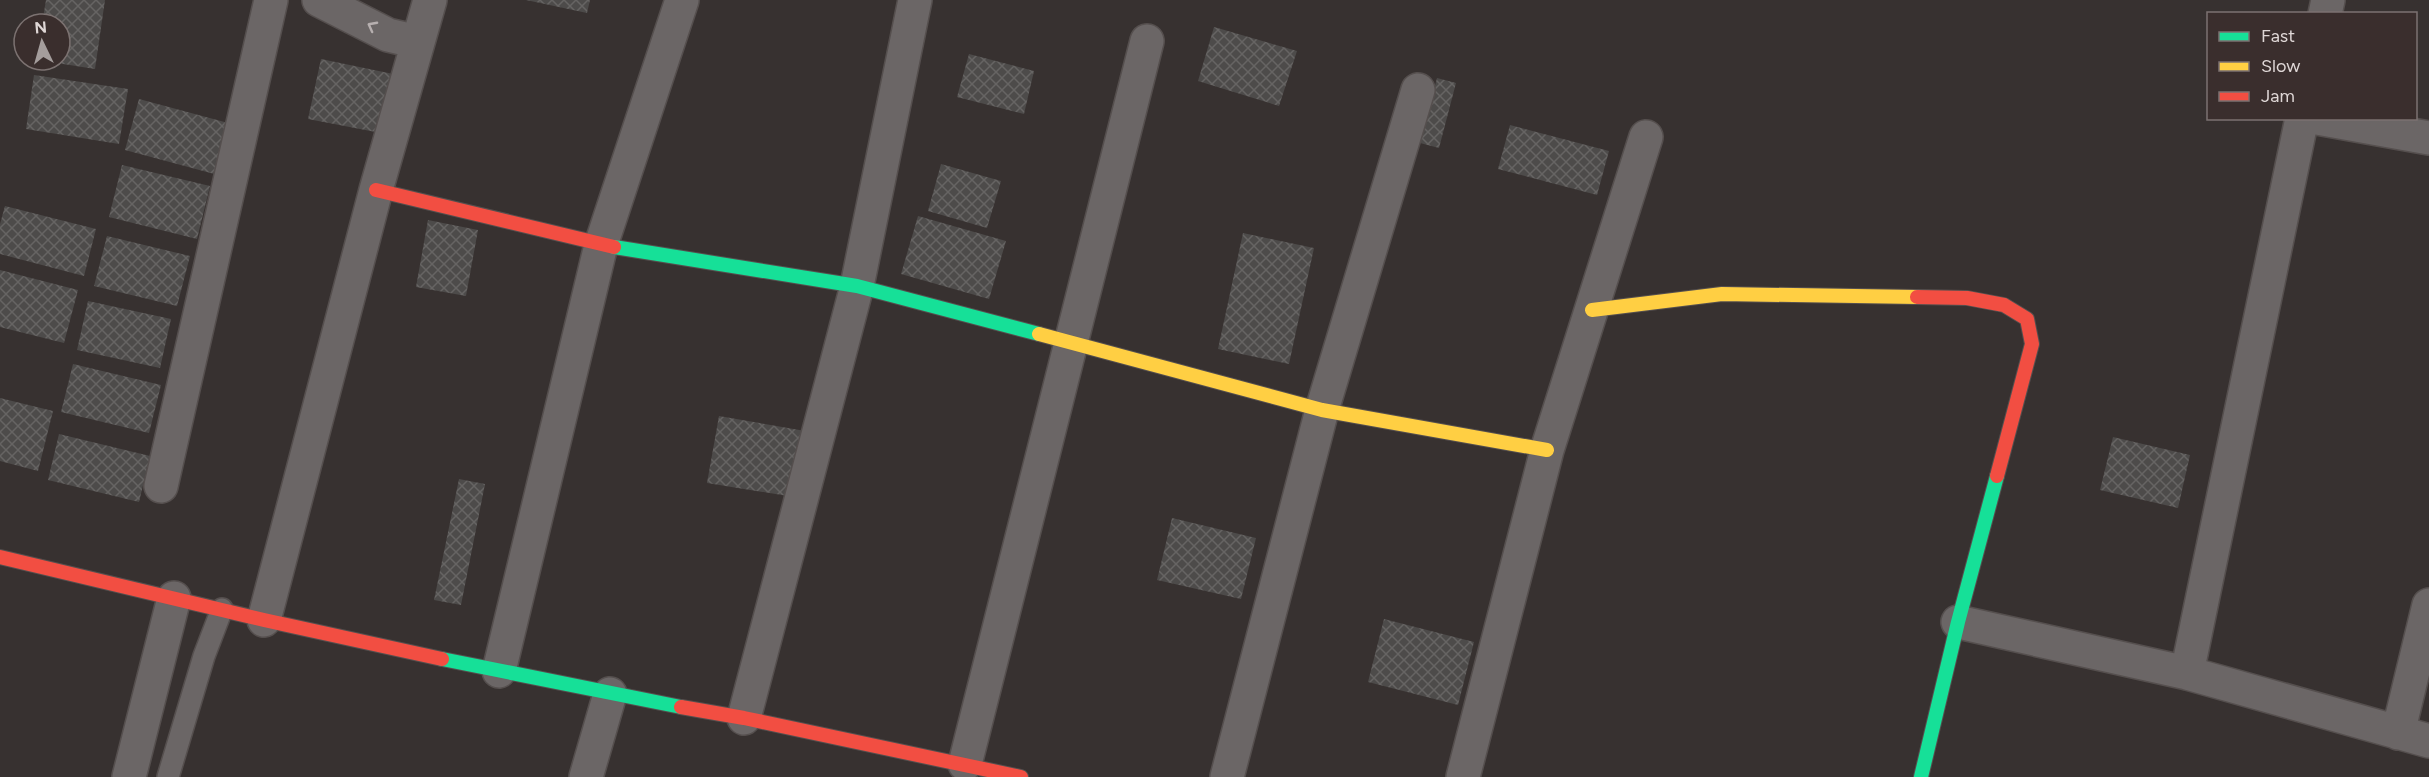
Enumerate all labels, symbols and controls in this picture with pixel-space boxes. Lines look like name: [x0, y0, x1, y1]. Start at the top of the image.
north arrow: [12, 12, 72, 72]
legend: [2207, 12, 2417, 120]
text: N: [34, 18, 48, 38]
one-way arrow: [368, 22, 378, 33]
text: Fast: [2261, 25, 2295, 47]
text: Slow: [2261, 55, 2300, 77]
text: Jam: [2261, 85, 2295, 107]

